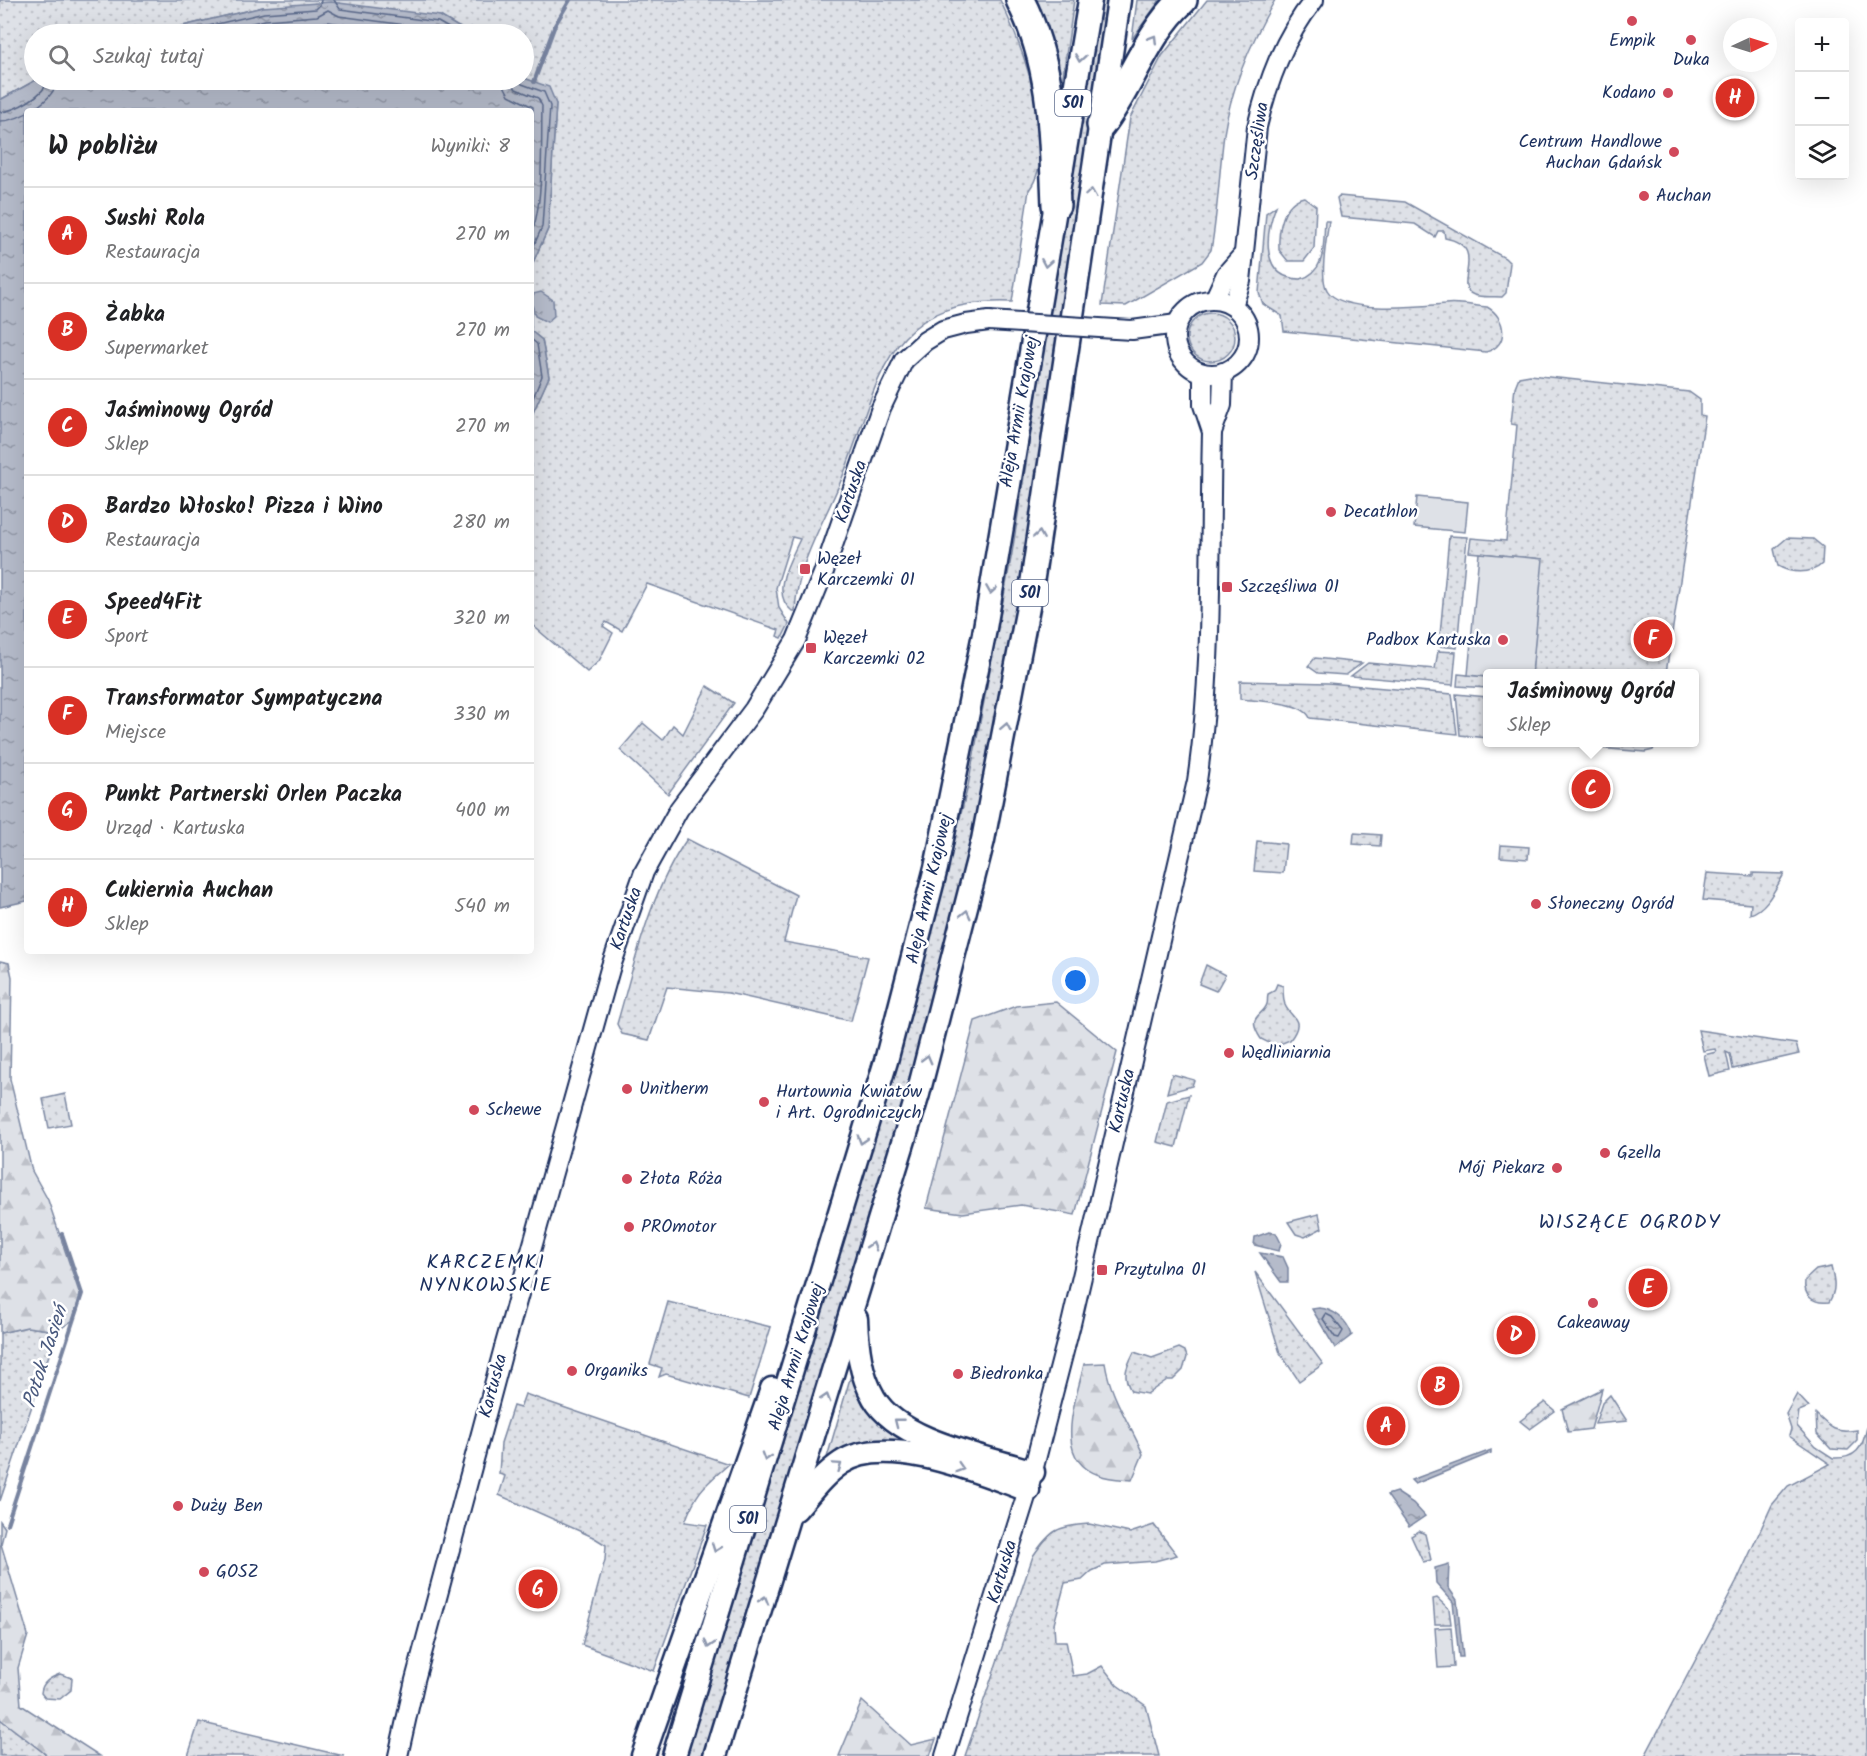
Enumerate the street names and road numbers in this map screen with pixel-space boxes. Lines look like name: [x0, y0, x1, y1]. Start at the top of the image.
road number: 501: [1055, 90, 1091, 116]
street label: Szczęśliwa: [1238, 100, 1278, 182]
street label: Aleja Armii Krajowej: [992, 333, 1048, 490]
street label: Kartuska: [828, 456, 876, 528]
road number: 501: [1012, 580, 1048, 606]
street label: Aleja Armii Krajowej: [899, 810, 962, 967]
street label: Kartuska: [603, 883, 651, 955]
street label: Kartuska: [1102, 1066, 1144, 1136]
street label: Aleja Armii Krajowej: [761, 1278, 834, 1435]
street label: Kartuska: [472, 1351, 516, 1421]
road number: 501: [730, 1506, 766, 1532]
street label: Kartuska: [980, 1537, 1026, 1607]

